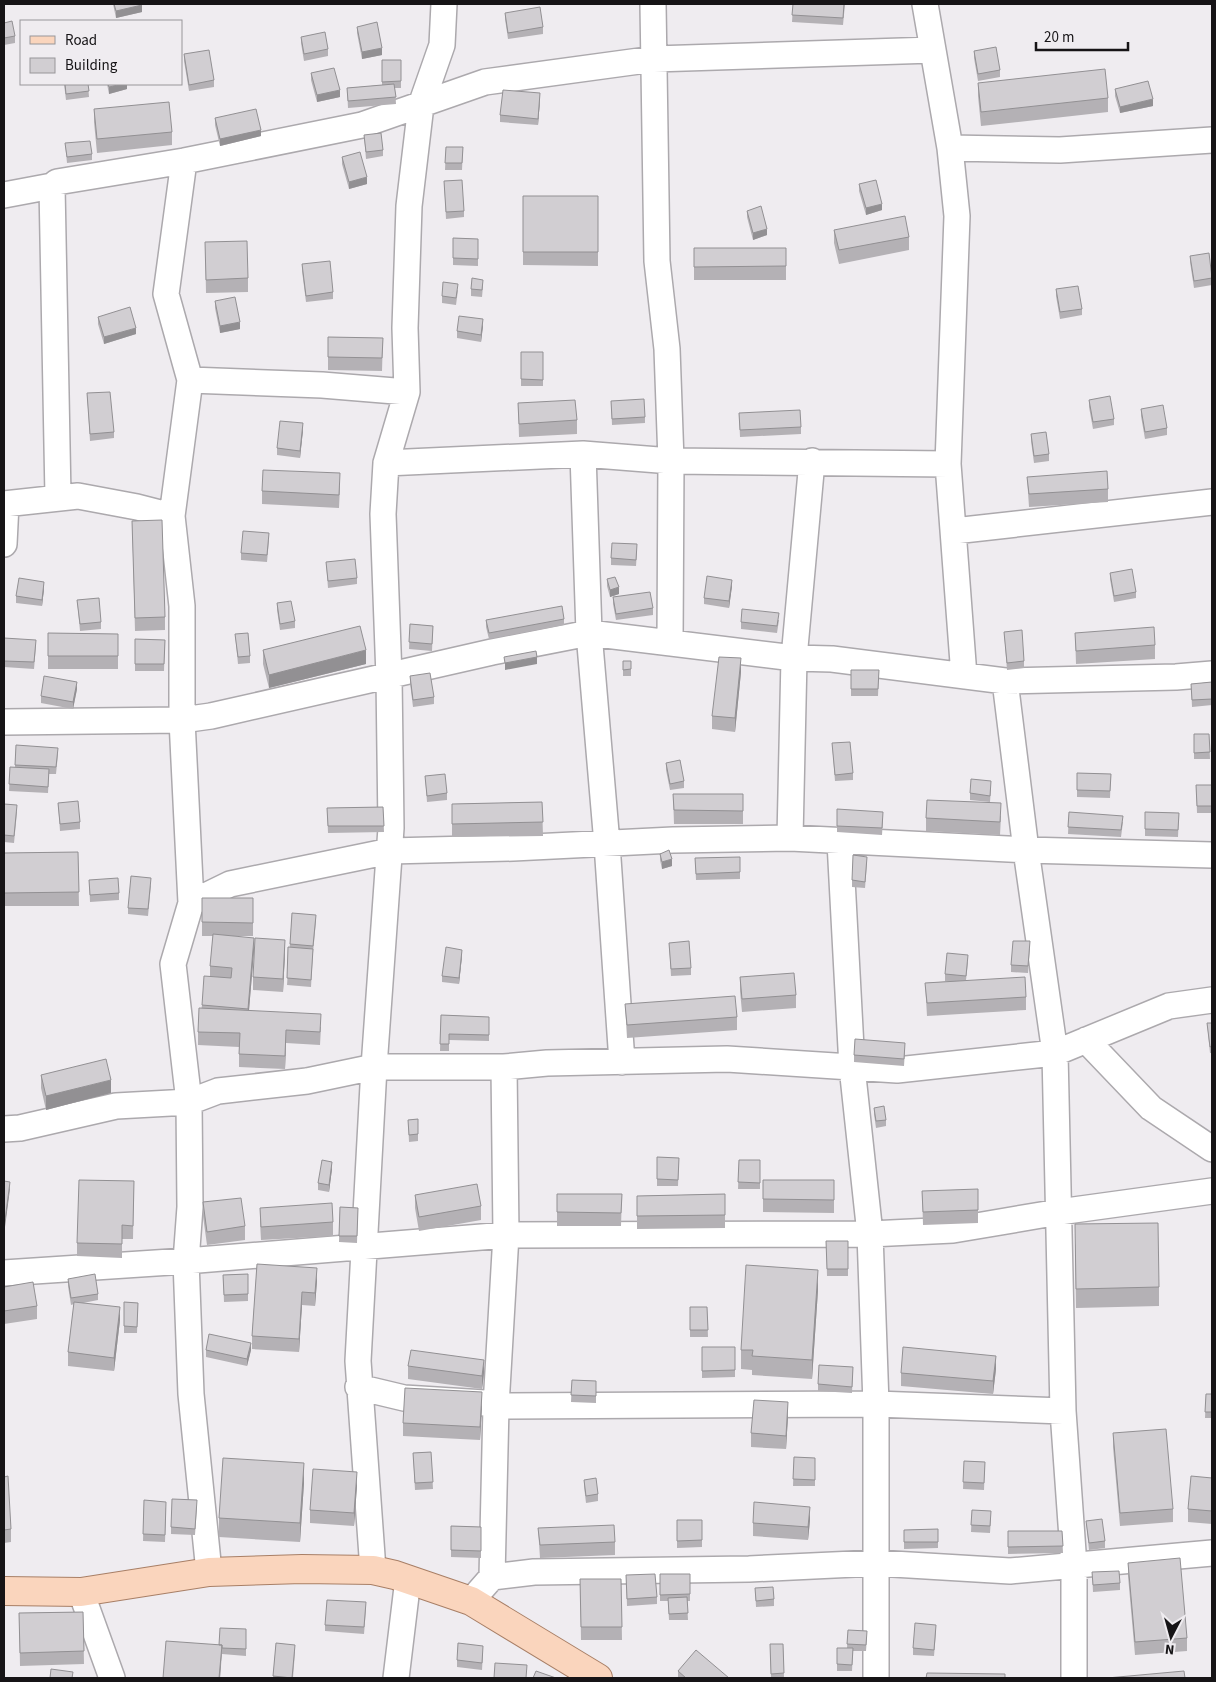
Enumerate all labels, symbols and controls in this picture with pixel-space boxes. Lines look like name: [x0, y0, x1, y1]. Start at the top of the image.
legend: [20, 20, 182, 85]
scale bar: [1036, 20, 1128, 52]
text: 20 m: [1044, 27, 1074, 48]
text: Road: [65, 30, 97, 51]
text: Building: [65, 55, 118, 76]
north arrow: [1146, 1612, 1196, 1662]
text: N: [1164, 1639, 1175, 1659]

